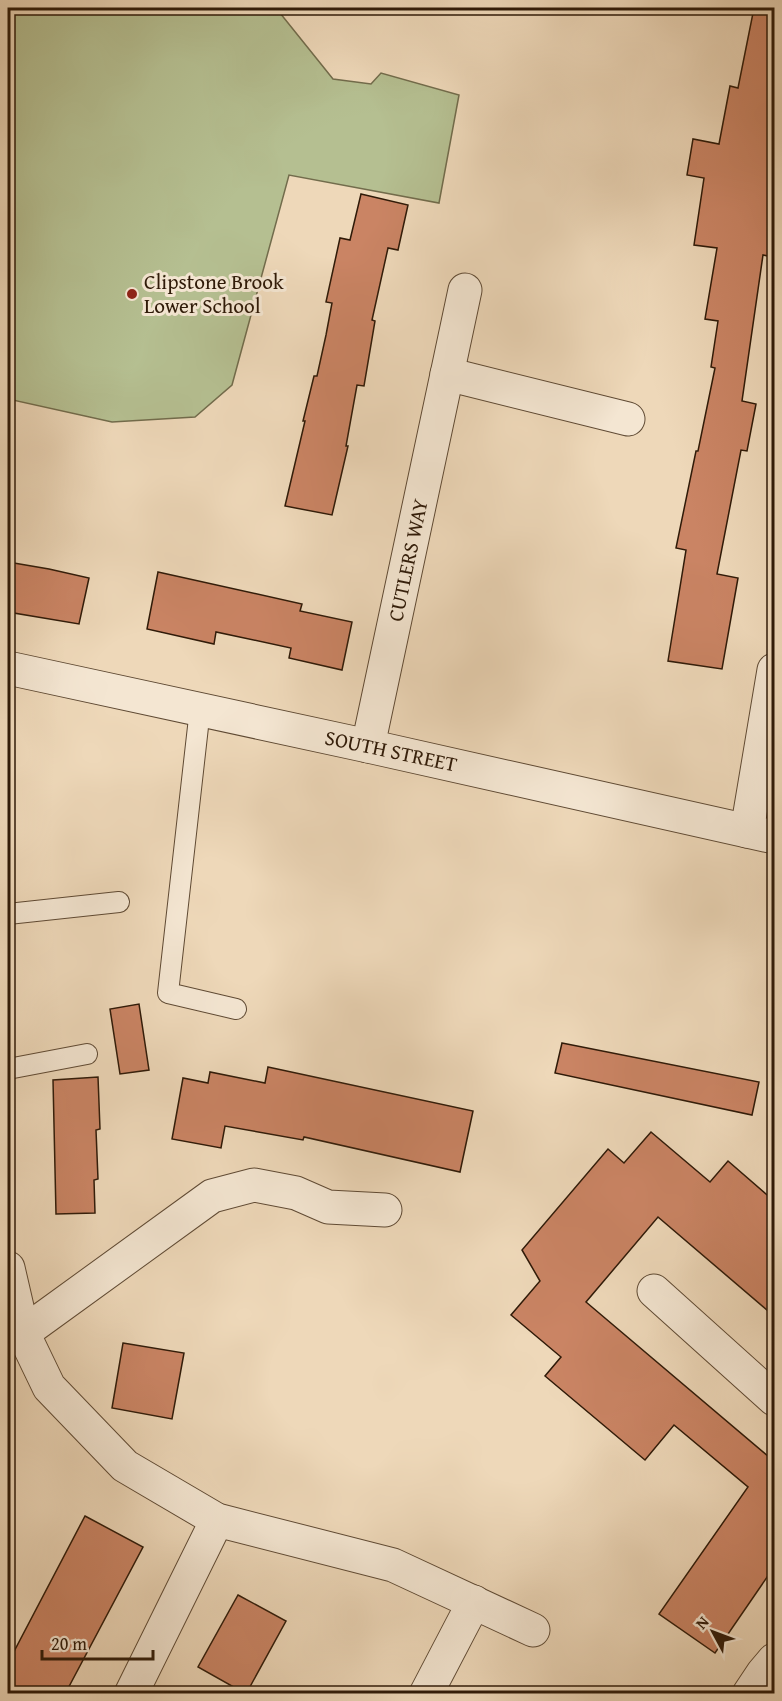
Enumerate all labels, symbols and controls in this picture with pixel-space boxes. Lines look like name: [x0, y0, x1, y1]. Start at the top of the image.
place label: Clipstone Brook Lower School: [144, 266, 284, 321]
marker: Clipstone Brook Lower School: [125, 287, 139, 301]
street label: CUTLERS WAY: [379, 495, 436, 624]
street label: SOUTH STREET: [322, 721, 460, 780]
north arrow: [683, 1602, 743, 1662]
text: N: [689, 1610, 714, 1634]
scale bar: [42, 1623, 153, 1661]
text: 20 m: [51, 1630, 87, 1657]

